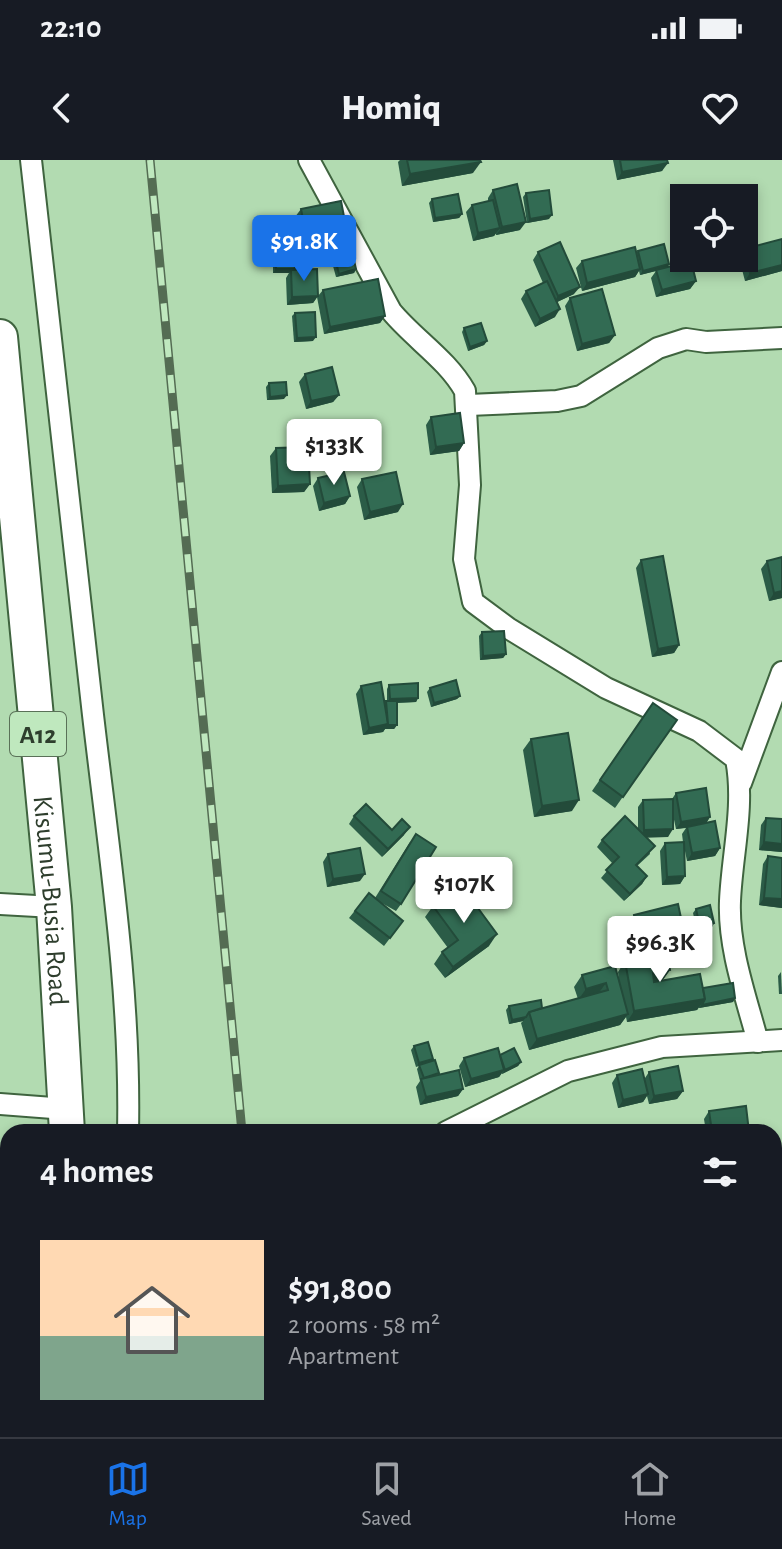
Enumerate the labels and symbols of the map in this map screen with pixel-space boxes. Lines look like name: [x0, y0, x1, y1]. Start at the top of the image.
pin: $91.8K: [239, 215, 369, 283]
pin: $133K: [278, 419, 390, 487]
road number: A12: [10, 712, 66, 756]
street label: Kisumu-Busia Road: [28, 794, 72, 1007]
pin: $107K: [408, 857, 520, 925]
pin: $96.3K: [595, 916, 725, 984]

